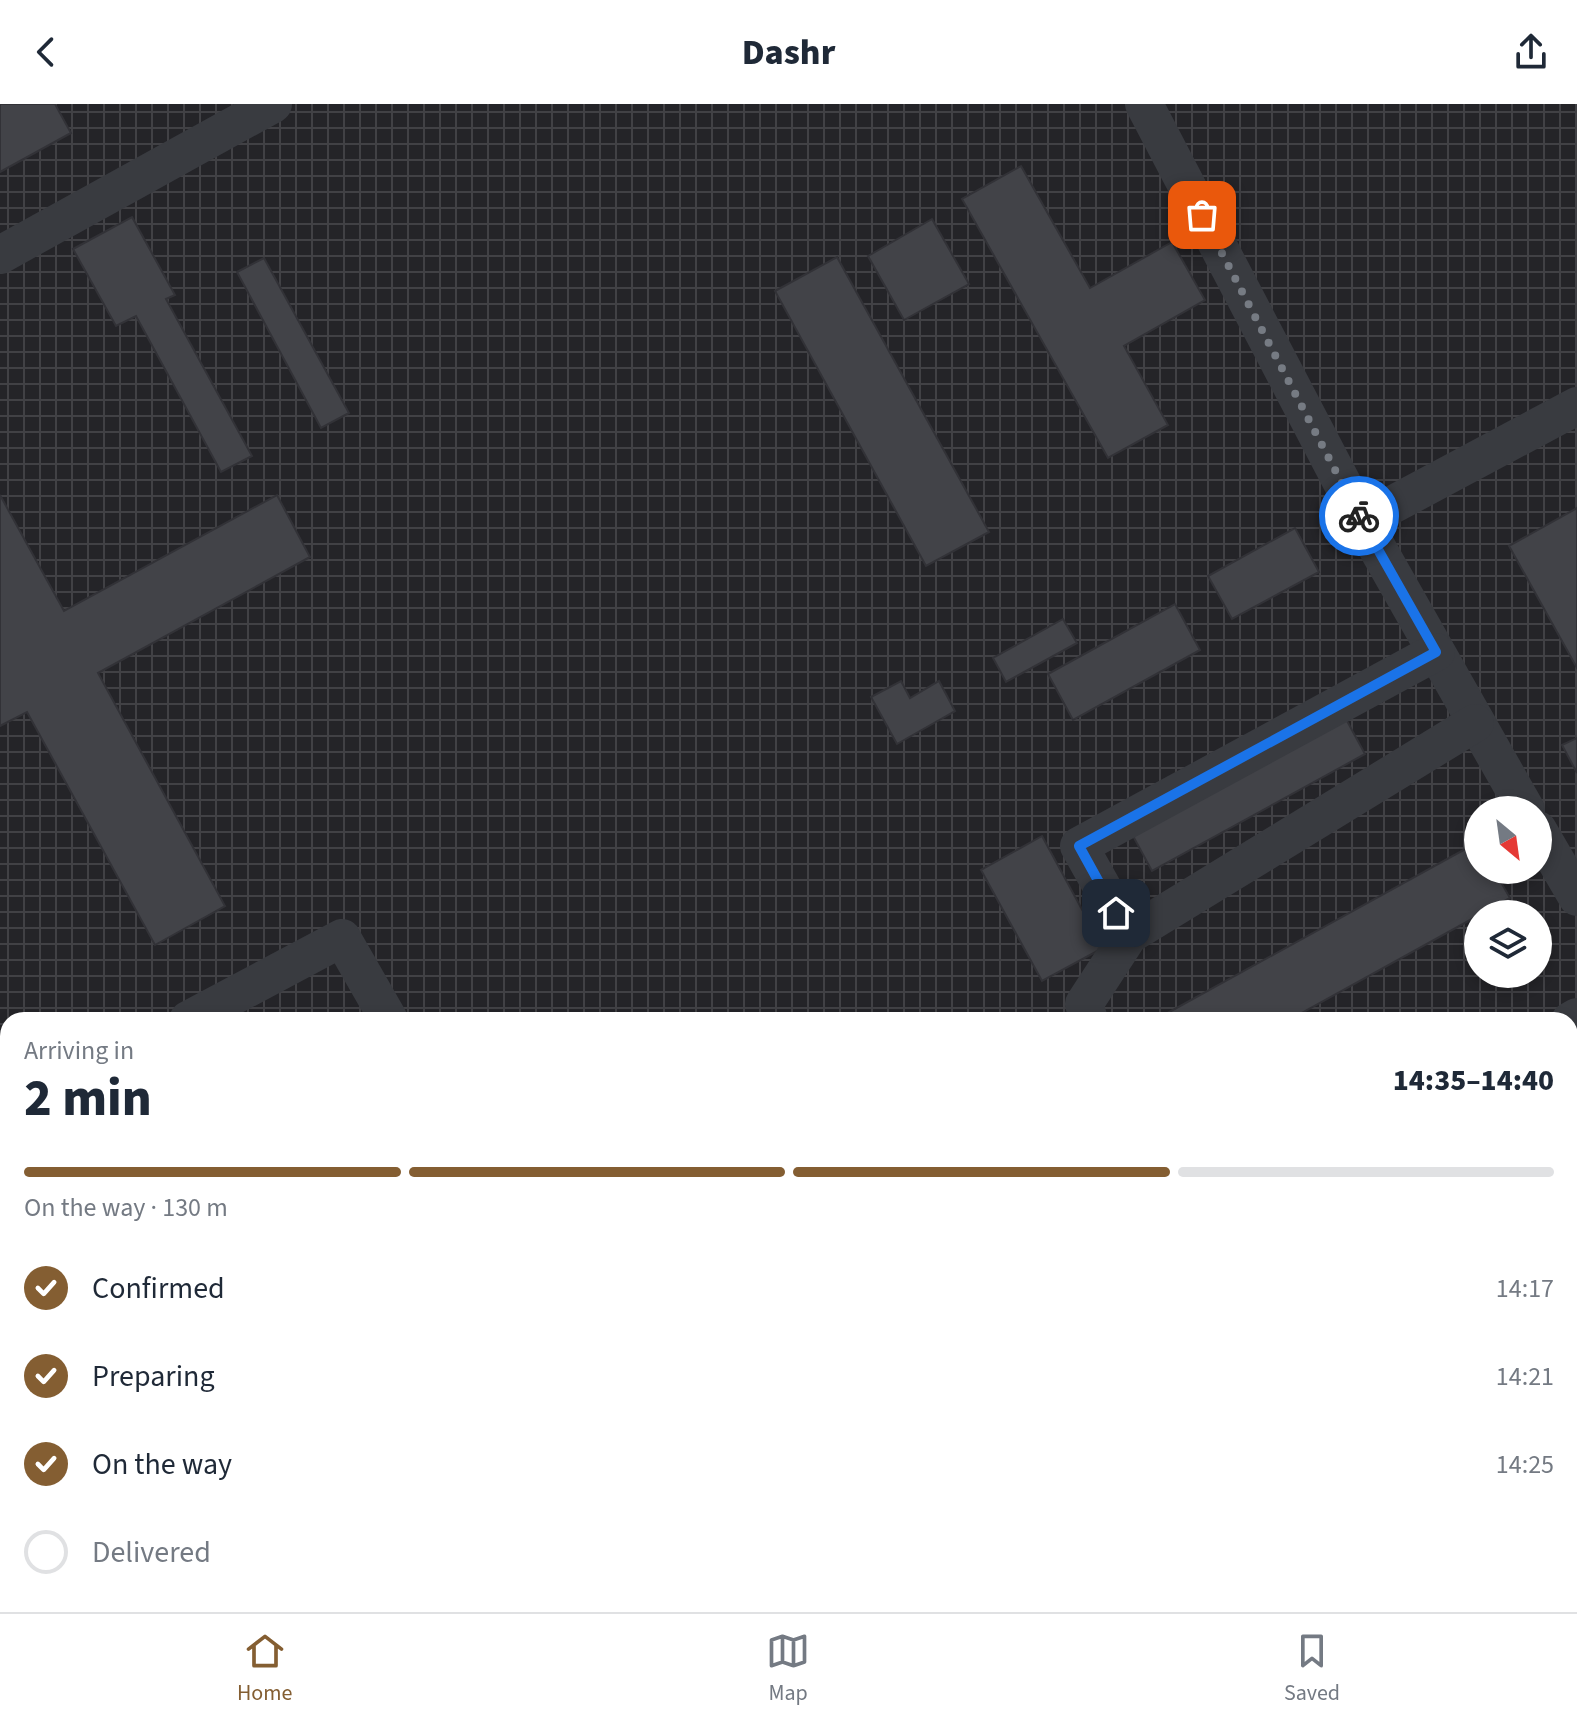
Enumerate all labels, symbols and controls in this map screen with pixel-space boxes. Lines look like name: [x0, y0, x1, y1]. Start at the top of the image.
text: Dashr: [742, 27, 835, 78]
icon: back: [24, 30, 68, 74]
icon: share: [1509, 30, 1553, 74]
pin: [1168, 181, 1236, 249]
icon: bag: [1180, 193, 1224, 237]
courier: [1319, 476, 1399, 556]
icon: bike: [1337, 494, 1381, 538]
north arrow: [1464, 796, 1552, 884]
map controls: [1464, 796, 1552, 988]
pin: [1082, 879, 1150, 947]
icon: home: [1094, 891, 1138, 935]
button: layers: [1464, 900, 1552, 988]
text: Arriving in: [24, 1032, 134, 1069]
text: 14:35–14:40: [1393, 1059, 1554, 1102]
text: 2 min: [24, 1062, 152, 1136]
text: On the way · 130 m: [24, 1189, 228, 1226]
icon: check: [24, 1266, 68, 1310]
text: Confirmed: [92, 1267, 225, 1310]
text: 14:17: [1496, 1270, 1554, 1307]
icon: check: [24, 1354, 68, 1398]
text: Preparing: [92, 1355, 215, 1398]
text: 14:21: [1496, 1358, 1554, 1395]
icon: check: [24, 1442, 68, 1486]
text: On the way: [92, 1443, 232, 1486]
text: 14:25: [1496, 1446, 1554, 1483]
text: Delivered: [92, 1531, 211, 1574]
tab: Home: [237, 1629, 292, 1709]
tab: Map: [766, 1629, 810, 1709]
tab: Saved: [1284, 1629, 1340, 1709]

